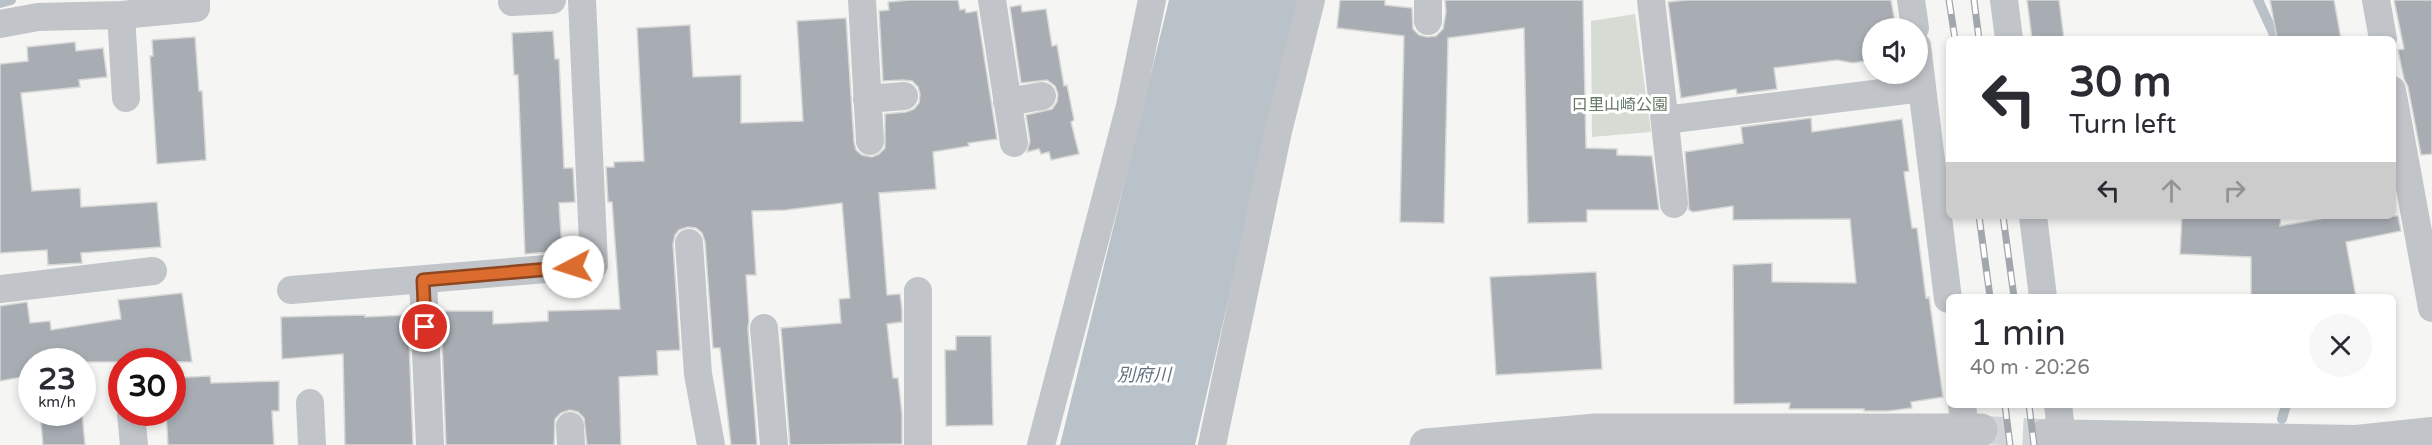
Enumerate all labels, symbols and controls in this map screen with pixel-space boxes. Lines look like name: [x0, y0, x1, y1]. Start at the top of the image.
map controls: [1862, 18, 1928, 84]
button: sound: [1862, 18, 1928, 84]
text: 30 m: [2069, 57, 2171, 108]
icon: left: [1970, 60, 2048, 138]
park label: 口里山崎公園: [1572, 95, 1668, 115]
text: Turn left: [2069, 108, 2176, 141]
icon: left: [2092, 174, 2125, 207]
icon: ahead: [2155, 174, 2188, 207]
icon: right: [2218, 174, 2251, 207]
position arrow: [541, 235, 605, 299]
pin: [399, 301, 450, 352]
icon: arrive: [408, 310, 441, 343]
text: 1 min: [1970, 312, 2066, 355]
button: close: [2309, 314, 2372, 377]
speed limit sign: 30: [108, 348, 186, 426]
text: 40 m · 20:26: [1970, 356, 2090, 380]
text: 23: [38, 361, 76, 398]
water label: 別府川: [1117, 364, 1173, 386]
text: km/h: [38, 393, 76, 411]

